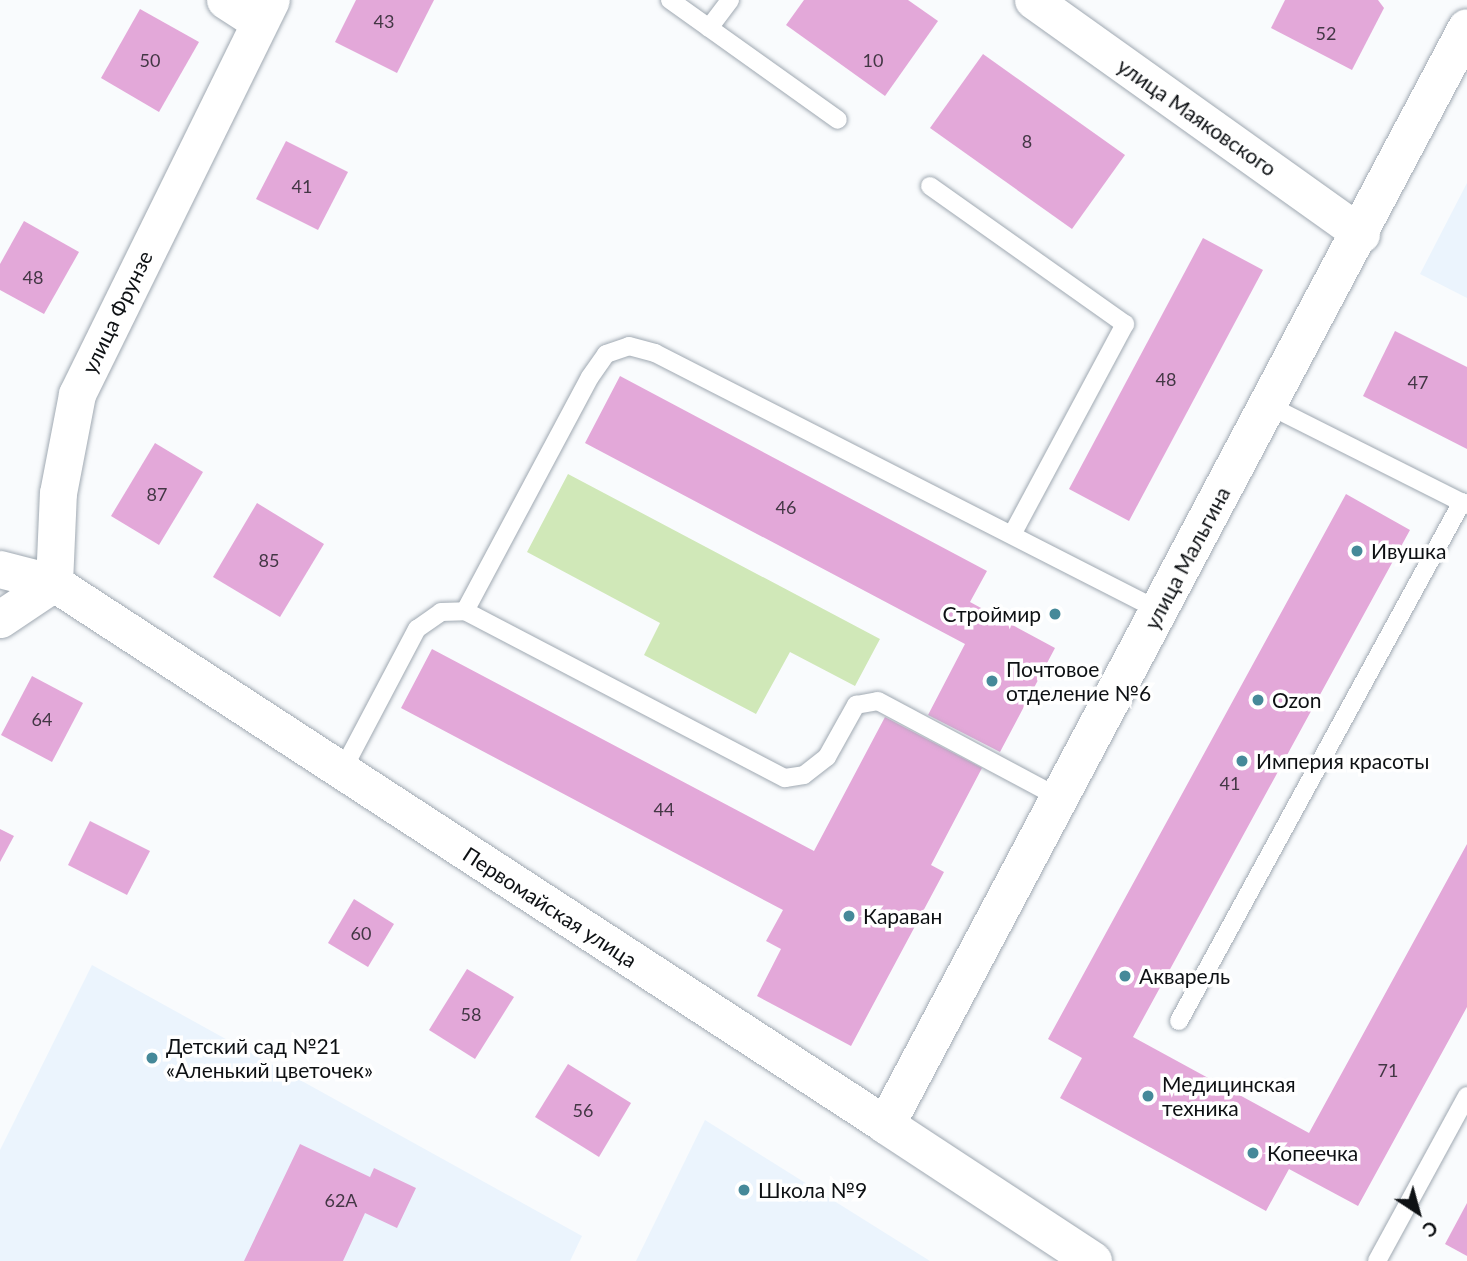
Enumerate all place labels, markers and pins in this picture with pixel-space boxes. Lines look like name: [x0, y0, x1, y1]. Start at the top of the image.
place label: Ивушка: [1371, 538, 1446, 564]
marker: Ивушка: [1349, 543, 1365, 559]
place label: Строймир: [942, 601, 1041, 627]
marker: Строймир: [1047, 606, 1063, 622]
place label: Почтовое отделение №6: [1006, 656, 1151, 706]
marker: Почтовое отделение №6: [984, 673, 1000, 689]
place label: Ozon: [1272, 687, 1321, 713]
marker: Ozon: [1250, 692, 1266, 708]
place label: Империя красоты: [1256, 748, 1429, 774]
marker: Империя красоты: [1234, 753, 1250, 769]
place label: Караван: [863, 903, 942, 929]
marker: Караван: [841, 908, 857, 924]
place label: Акварель: [1139, 963, 1230, 989]
marker: Акварель: [1117, 968, 1133, 984]
place label: Детский сад №21 «Аленький цветочек»: [166, 1033, 373, 1083]
marker: Детский сад №21 «Аленький цветочек»: [144, 1050, 160, 1066]
place label: Медицинская техника: [1162, 1071, 1296, 1121]
marker: Медицинская техника: [1140, 1088, 1156, 1104]
place label: Копеечка: [1267, 1140, 1358, 1166]
marker: Копеечка: [1245, 1145, 1261, 1161]
place label: Школа №9: [758, 1177, 867, 1203]
marker: Школа №9: [736, 1182, 752, 1198]

